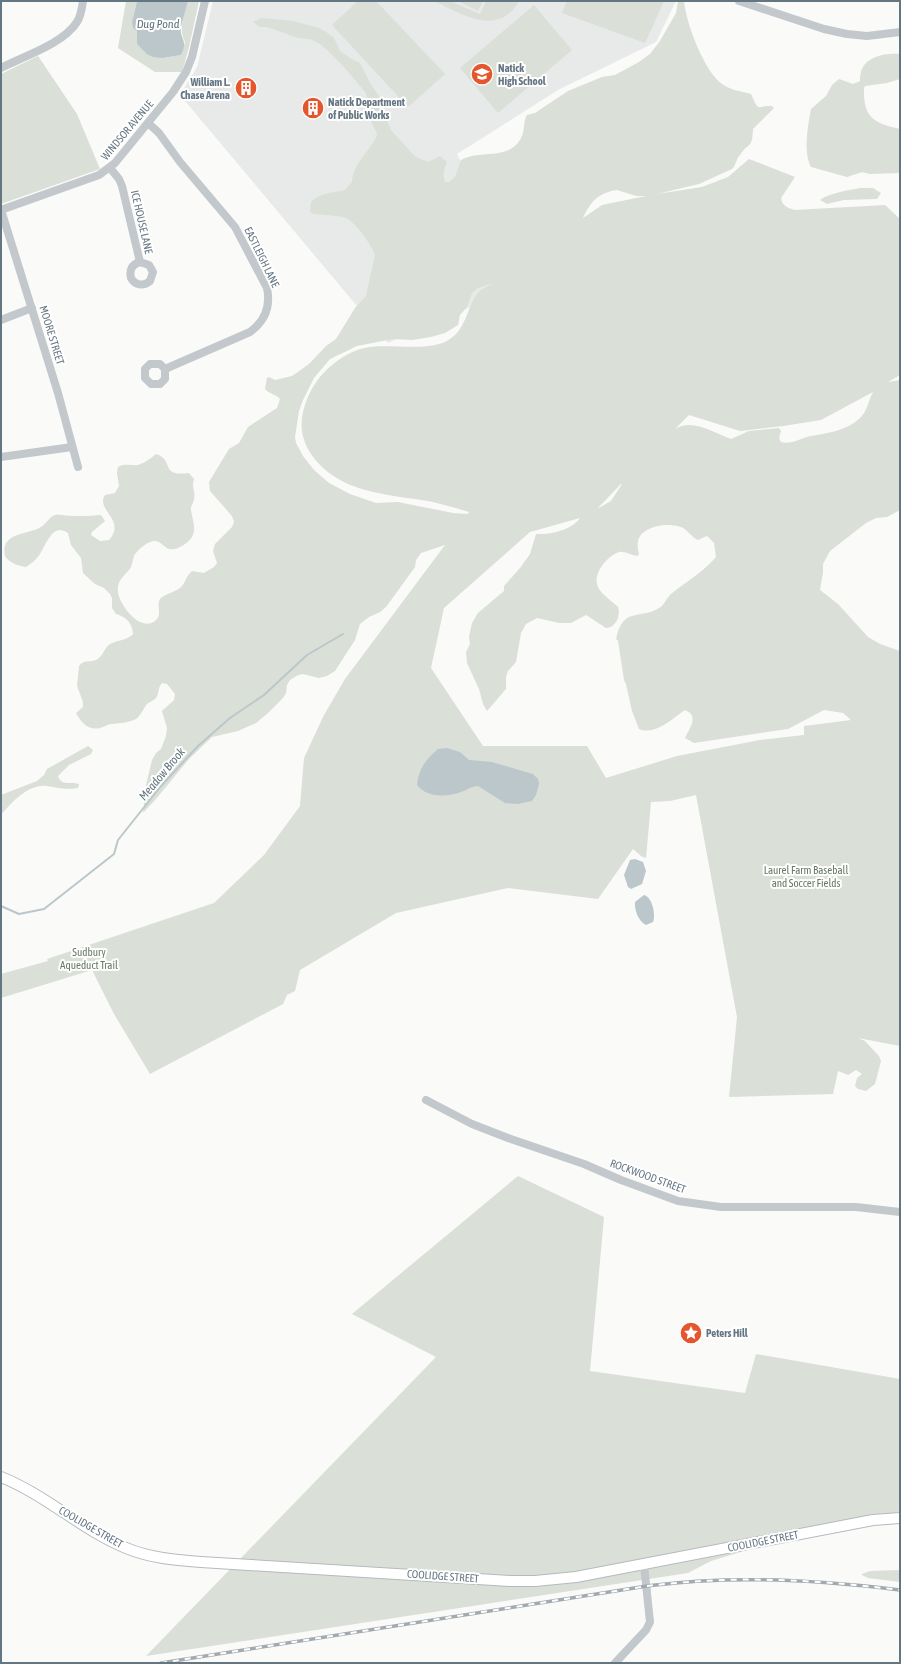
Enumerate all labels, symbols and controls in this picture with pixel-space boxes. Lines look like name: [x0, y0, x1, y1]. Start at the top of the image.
water label: Dug Pond: [137, 17, 180, 31]
school or university icon: Natick High School: [469, 61, 495, 87]
place label: Natick High School: [498, 62, 547, 87]
building icon: William L. Chase Arena: [233, 75, 259, 101]
place label: William L. Chase Arena: [180, 76, 230, 101]
building icon: Natick Department of Public Works: [300, 95, 326, 121]
place label: Natick Department of Public Works: [328, 96, 406, 121]
street label: WINDSOR AVENUE: [98, 97, 156, 162]
street label: ICE HOUSE LANE: [129, 189, 155, 255]
street label: EASTLEIGH LANE: [242, 225, 282, 289]
street label: MOORE STREET: [37, 304, 67, 366]
water label: Meadow Brook: [136, 744, 188, 803]
park label: Laurel Farm Baseball and Soccer Fields: [764, 864, 848, 889]
park label: Sudbury Aqueduct Trail: [60, 946, 118, 971]
street label: ROCKWOOD STREET: [609, 1157, 688, 1195]
place icon: Peters Hill: [678, 1320, 704, 1346]
place label: Peters Hill: [706, 1327, 749, 1339]
street label: COOLIDGE STREET: [57, 1504, 125, 1550]
street label: COOLIDGE STREET: [727, 1528, 800, 1554]
street label: COOLIDGE STREET: [407, 1568, 479, 1585]

